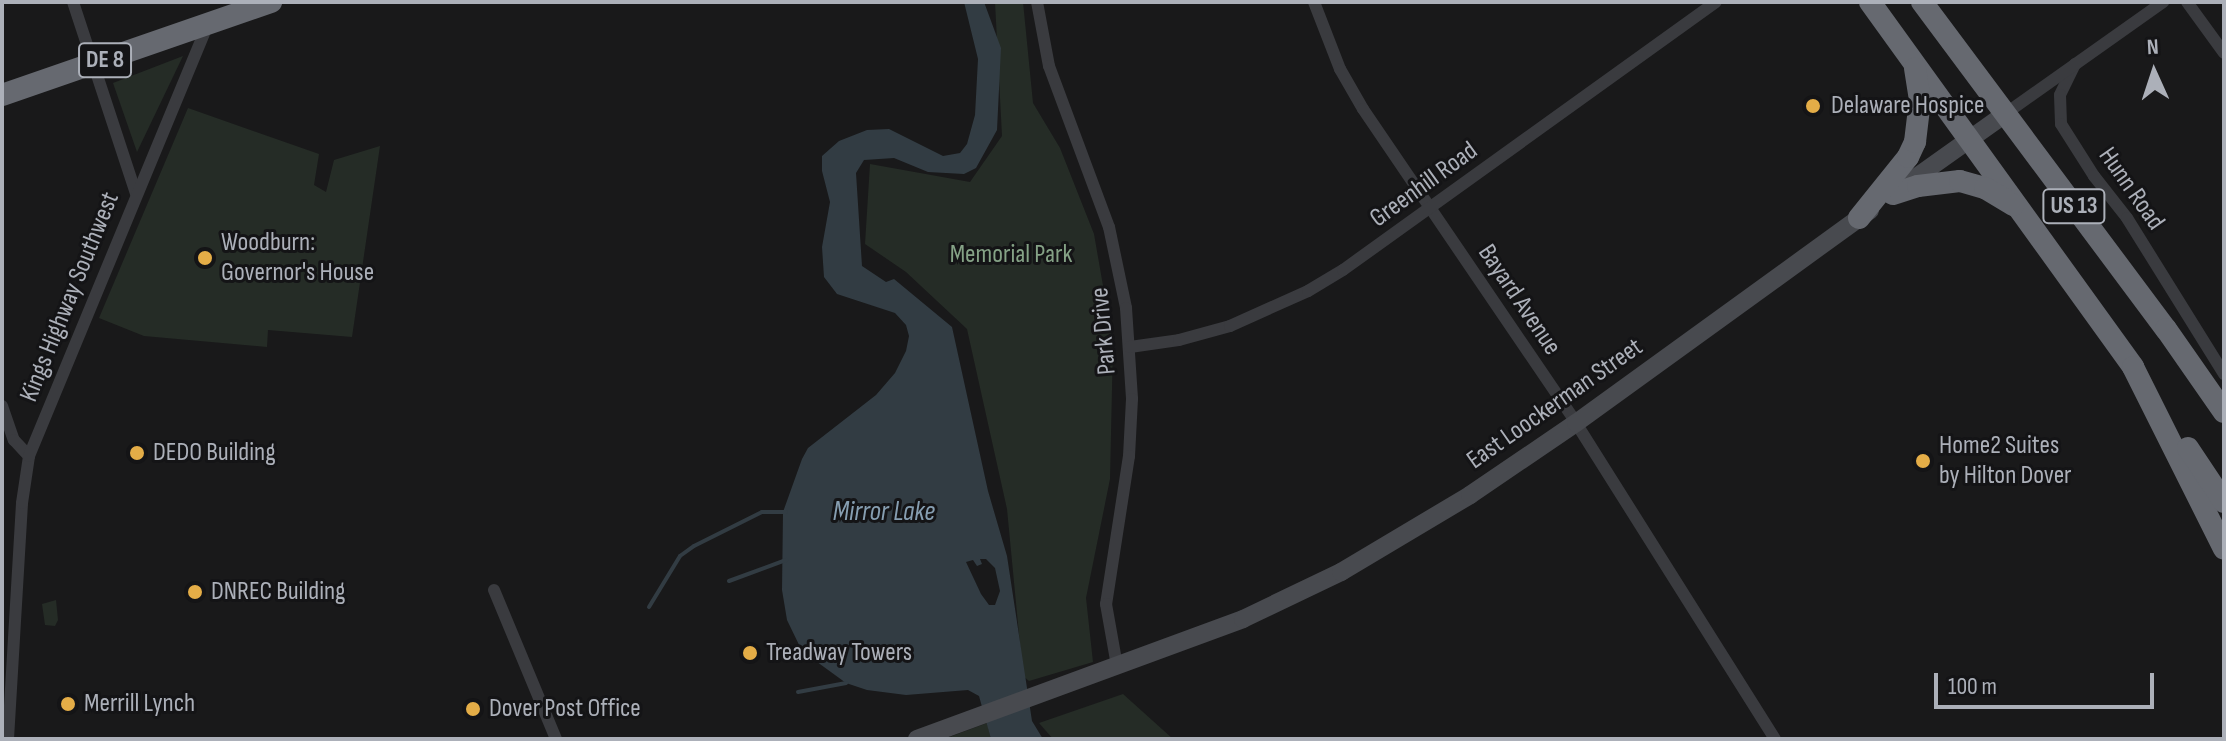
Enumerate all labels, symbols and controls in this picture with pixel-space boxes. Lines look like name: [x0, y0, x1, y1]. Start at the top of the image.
north arrow: [2114, 32, 2194, 112]
text: N: [2146, 34, 2159, 61]
road number: DE 8: [77, 40, 133, 80]
place label: Delaware Hospice: [1831, 90, 1985, 122]
marker: Delaware Hospice: [1802, 95, 1824, 117]
street label: Greenhill Road: [1364, 136, 1484, 234]
street label: Hunn Road: [2091, 142, 2171, 236]
road number: US 13: [2042, 186, 2106, 226]
street label: Kings Highway Southwest: [14, 188, 126, 406]
place label: Woodburn: Governor's House: [221, 227, 374, 288]
park label: Memorial Park: [950, 239, 1072, 271]
street label: Bayard Avenue: [1471, 239, 1567, 361]
marker: Woodburn: Governor's House: [196, 249, 214, 267]
street label: Park Drive: [1085, 286, 1123, 376]
street label: East Loockerman Street: [1461, 332, 1649, 476]
place label: Home2 Suites by Hilton Dover: [1939, 430, 2072, 492]
place label: DEDO Building: [153, 437, 276, 469]
marker: DEDO Building: [128, 444, 146, 462]
marker: Home2 Suites by Hilton Dover: [1914, 452, 1932, 470]
water label: Mirror Lake: [833, 495, 935, 529]
place label: DNREC Building: [211, 576, 345, 608]
marker: DNREC Building: [186, 583, 204, 601]
place label: Treadway Towers: [766, 637, 912, 669]
marker: Treadway Towers: [741, 644, 759, 662]
scale bar: [1938, 657, 2158, 707]
text: 100 m: [1948, 672, 1997, 701]
place label: Merrill Lynch: [84, 688, 195, 720]
place label: Dover Post Office: [489, 693, 641, 725]
marker: Merrill Lynch: [59, 695, 77, 713]
marker: Dover Post Office: [464, 700, 482, 718]

